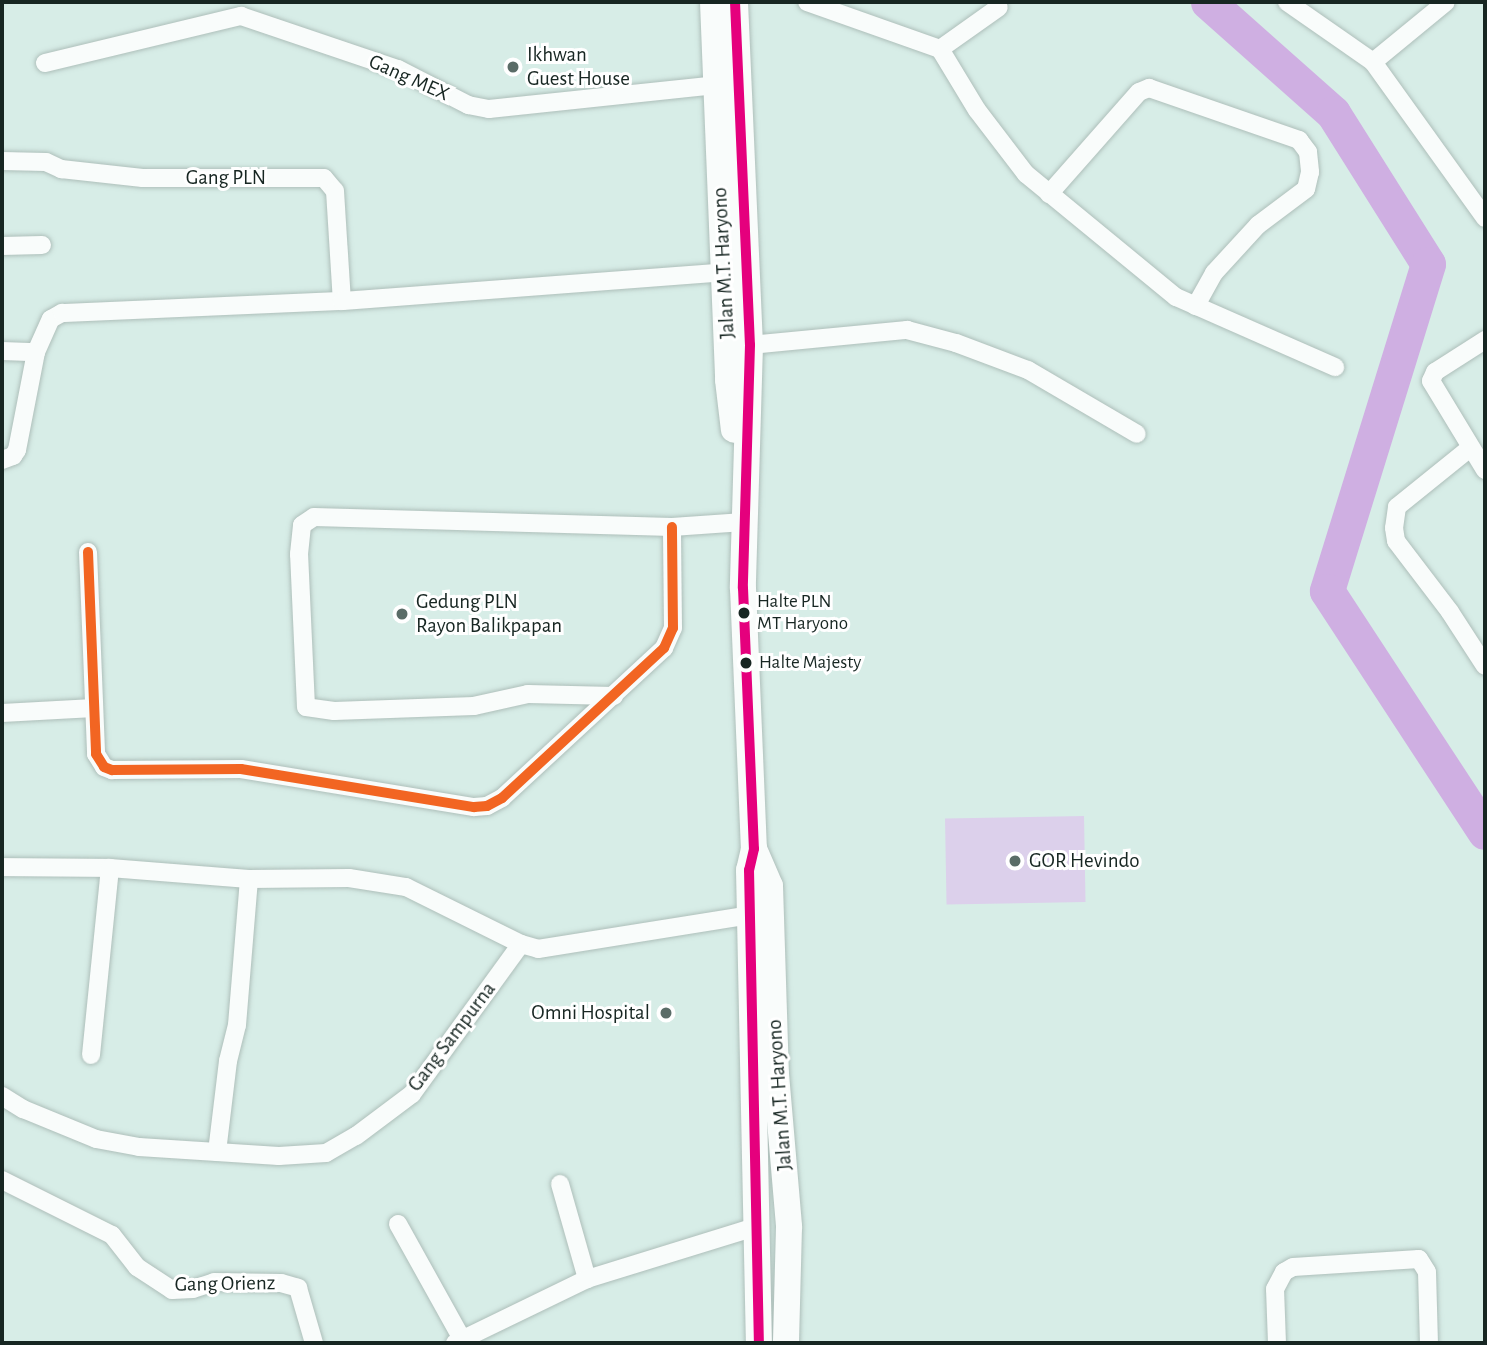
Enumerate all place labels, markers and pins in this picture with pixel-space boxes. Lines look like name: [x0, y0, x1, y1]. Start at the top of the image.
place label: Ikhwan Guest House: [527, 42, 630, 92]
marker: Ikhwan Guest House: [505, 59, 521, 75]
place label: Gedung PLN Rayon Balikpapan: [416, 589, 562, 639]
place label: Halte PLN MT Haryono: [757, 591, 848, 635]
marker: Gedung PLN Rayon Balikpapan: [394, 606, 410, 622]
marker: Halte PLN MT Haryono: [737, 606, 751, 620]
place label: Halte Majesty: [759, 652, 861, 674]
marker: Halte Majesty: [739, 656, 753, 670]
place label: GOR Hevindo: [1029, 848, 1140, 874]
marker: GOR Hevindo: [1007, 853, 1023, 869]
place label: Omni Hospital: [531, 1000, 650, 1026]
marker: Omni Hospital: [656, 1003, 676, 1023]

